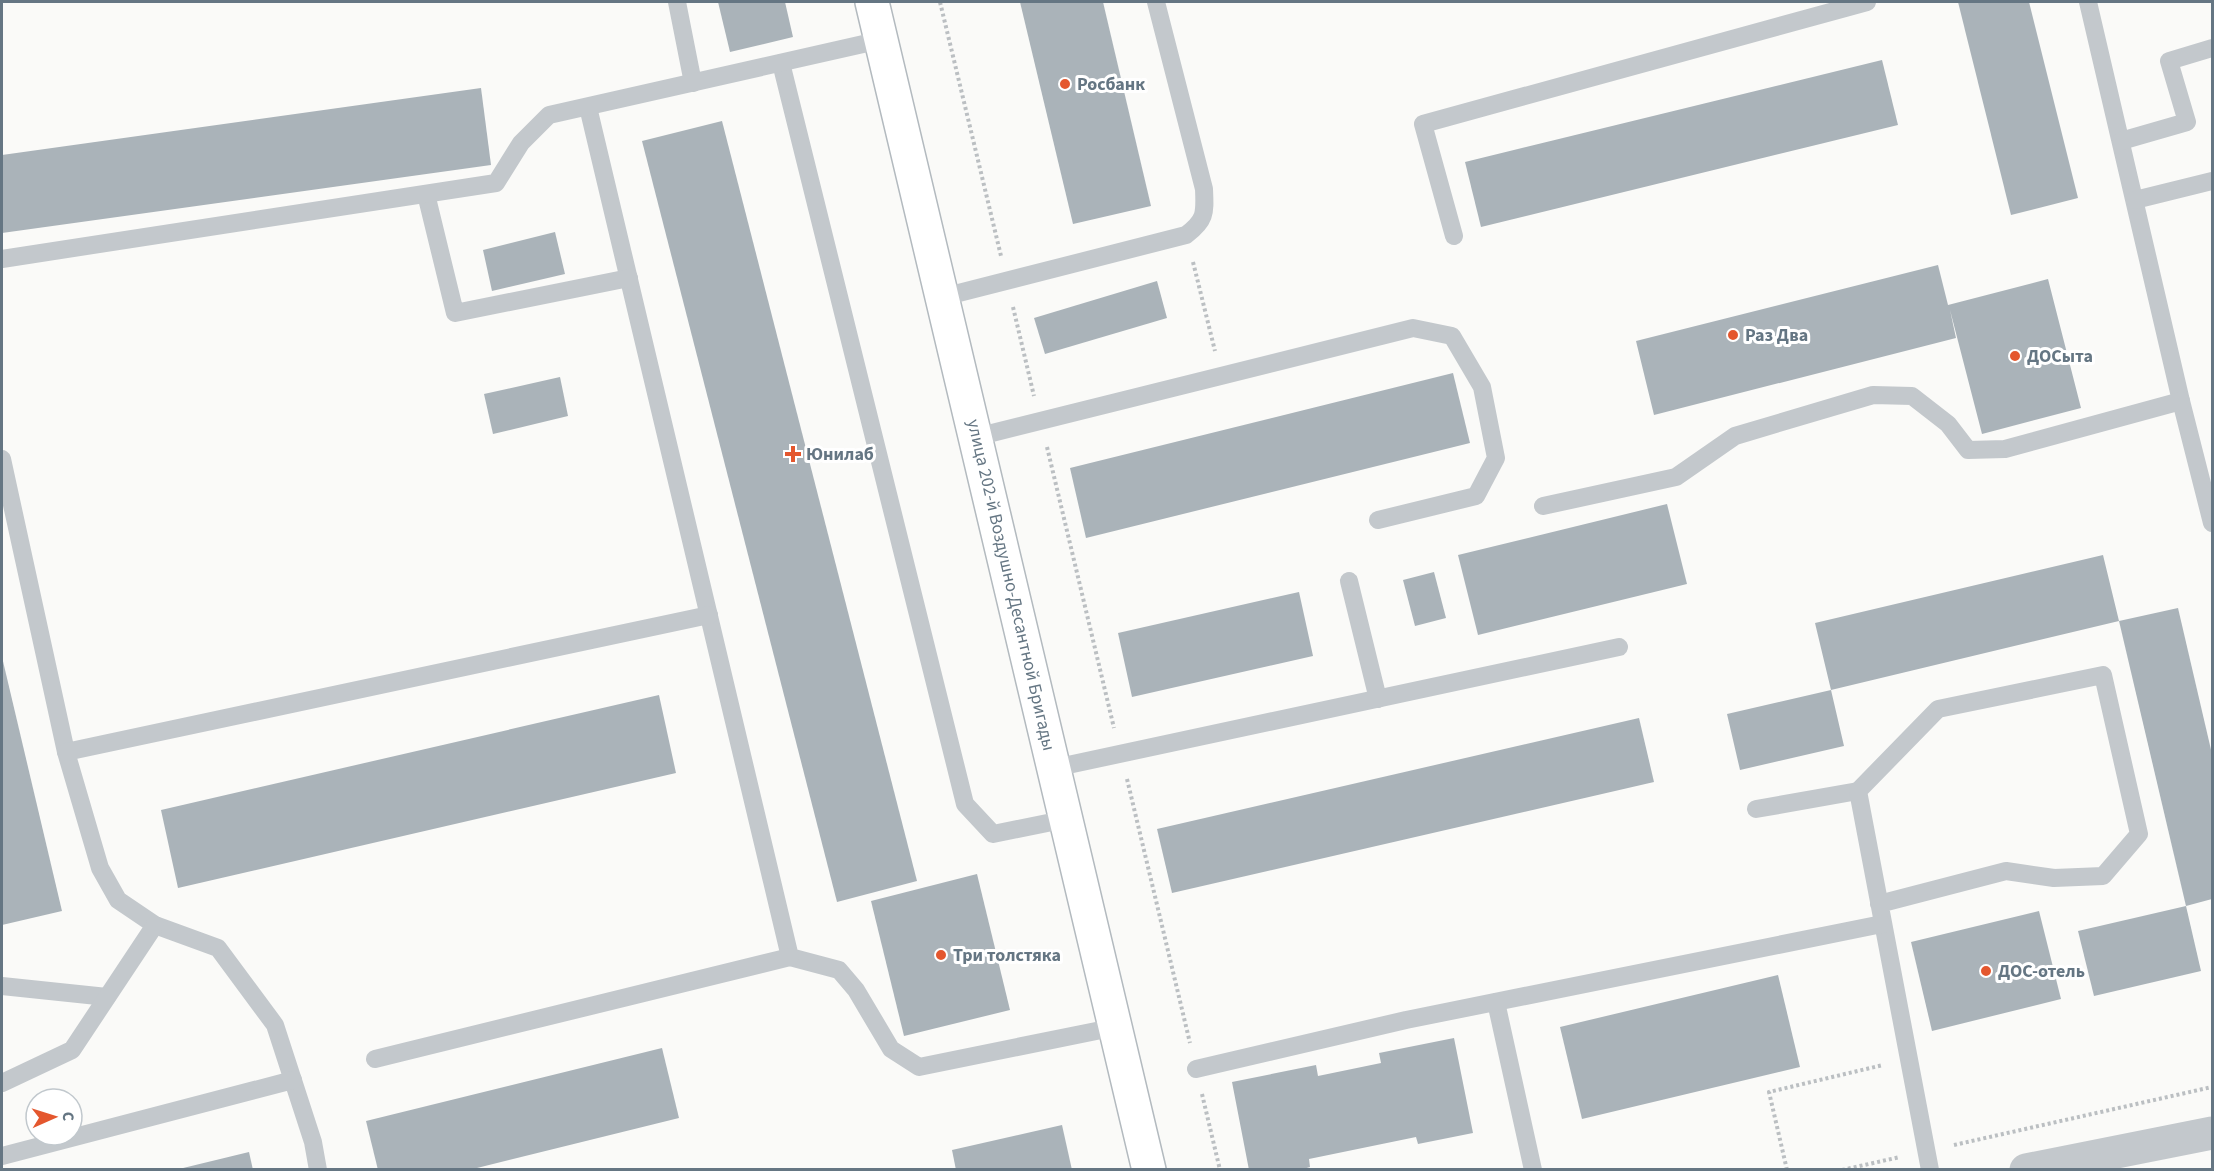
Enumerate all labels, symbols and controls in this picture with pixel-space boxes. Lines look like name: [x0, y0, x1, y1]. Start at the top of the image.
place label: Росбанк: [1077, 72, 1145, 97]
marker: Росбанк: [1058, 77, 1072, 91]
place label: Раз Два: [1745, 323, 1808, 348]
marker: Раз Два: [1726, 328, 1740, 342]
place label: ДОСыта: [2027, 344, 2093, 369]
marker: ДОСыта: [2008, 349, 2022, 363]
street label: улица 202-й Воздушно-Десантной Бригады: [961, 417, 1061, 753]
place label: Юнилаб: [806, 442, 874, 467]
marker: Юнилаб: [784, 445, 802, 463]
place label: Три толстяка: [953, 943, 1061, 968]
marker: Три толстяка: [934, 948, 948, 962]
place label: ДОС-отель: [1998, 959, 2085, 984]
marker: ДОС-отель: [1979, 964, 1993, 978]
north arrow: [24, 1087, 84, 1147]
text: С: [57, 1111, 79, 1121]

